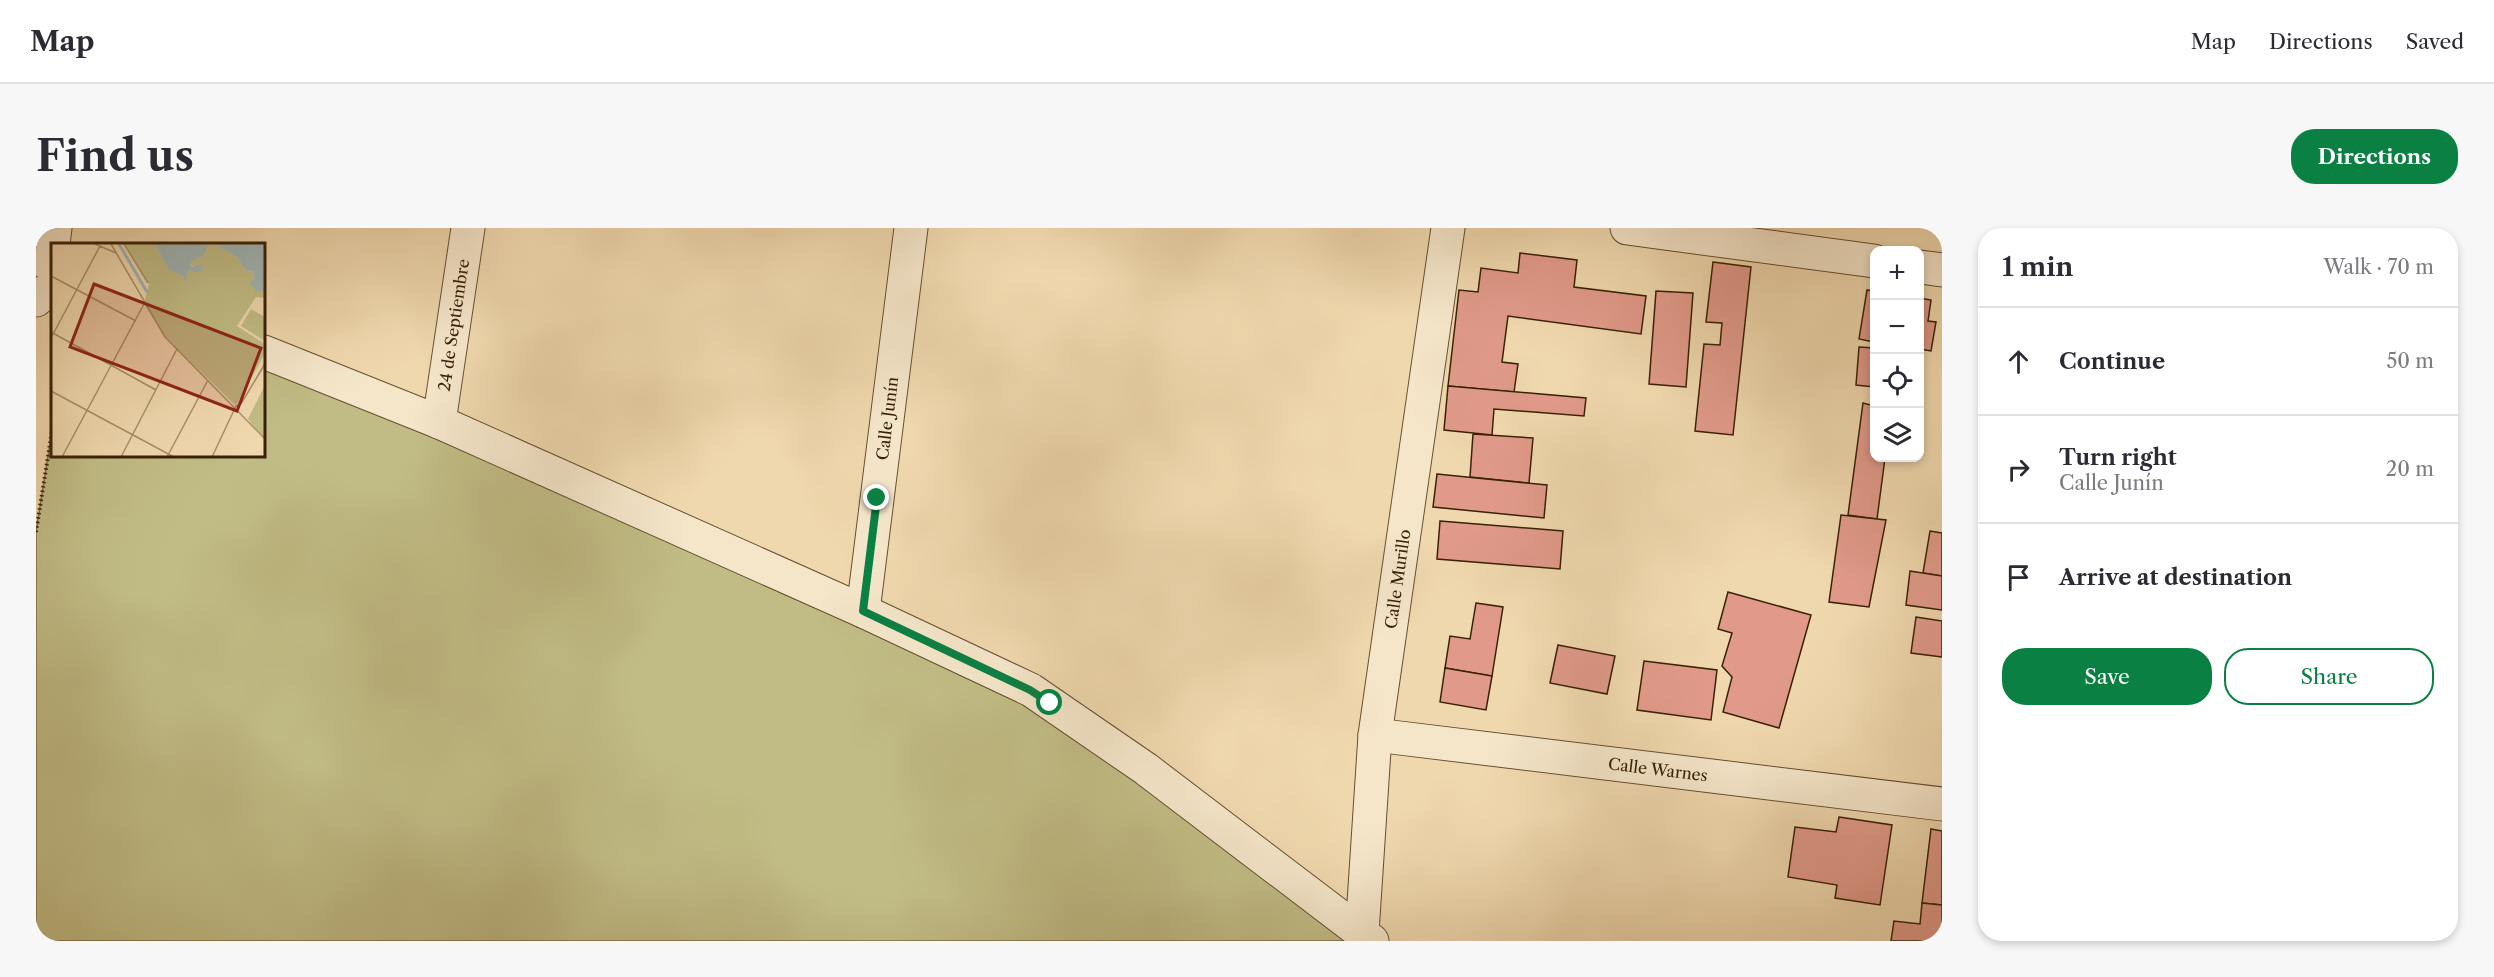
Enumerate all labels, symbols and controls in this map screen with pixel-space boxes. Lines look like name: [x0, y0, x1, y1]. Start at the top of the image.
text: Map: [30, 24, 94, 58]
text: Map: [2191, 29, 2236, 54]
text: Directions: [2269, 29, 2373, 54]
text: Saved: [2406, 29, 2464, 54]
button: Directions: [2291, 129, 2458, 184]
text: Find us: [36, 130, 194, 182]
inset map: [51, 243, 266, 458]
map controls: [1870, 246, 1924, 462]
button: +: [1870, 246, 1924, 300]
text: 1 min: [2002, 251, 2073, 283]
text: Walk · 70 m: [2323, 255, 2434, 279]
street label: 24 de Septiembre: [434, 257, 473, 393]
button: −: [1870, 300, 1924, 354]
icon: ahead: [2002, 345, 2035, 378]
text: Continue: [2059, 348, 2165, 375]
text: 50 m: [2387, 349, 2434, 373]
button: locate: [1870, 354, 1924, 408]
street label: Calle Junín: [872, 376, 902, 461]
button: layers: [1870, 408, 1924, 462]
text: Turn right: [2059, 444, 2177, 471]
icon: right: [2002, 453, 2035, 486]
text: 20 m: [2386, 457, 2434, 481]
text: Calle Junín: [2059, 471, 2164, 495]
route end: [863, 484, 889, 510]
street label: Calle Murillo: [1380, 528, 1415, 630]
icon: arrive: [2002, 561, 2035, 594]
text: Arrive at destination: [2059, 564, 2292, 591]
button: Save: [2002, 648, 2212, 705]
button: Share: [2224, 648, 2434, 705]
route start: [1036, 689, 1062, 715]
street label: Calle Warnes: [1607, 753, 1709, 785]

